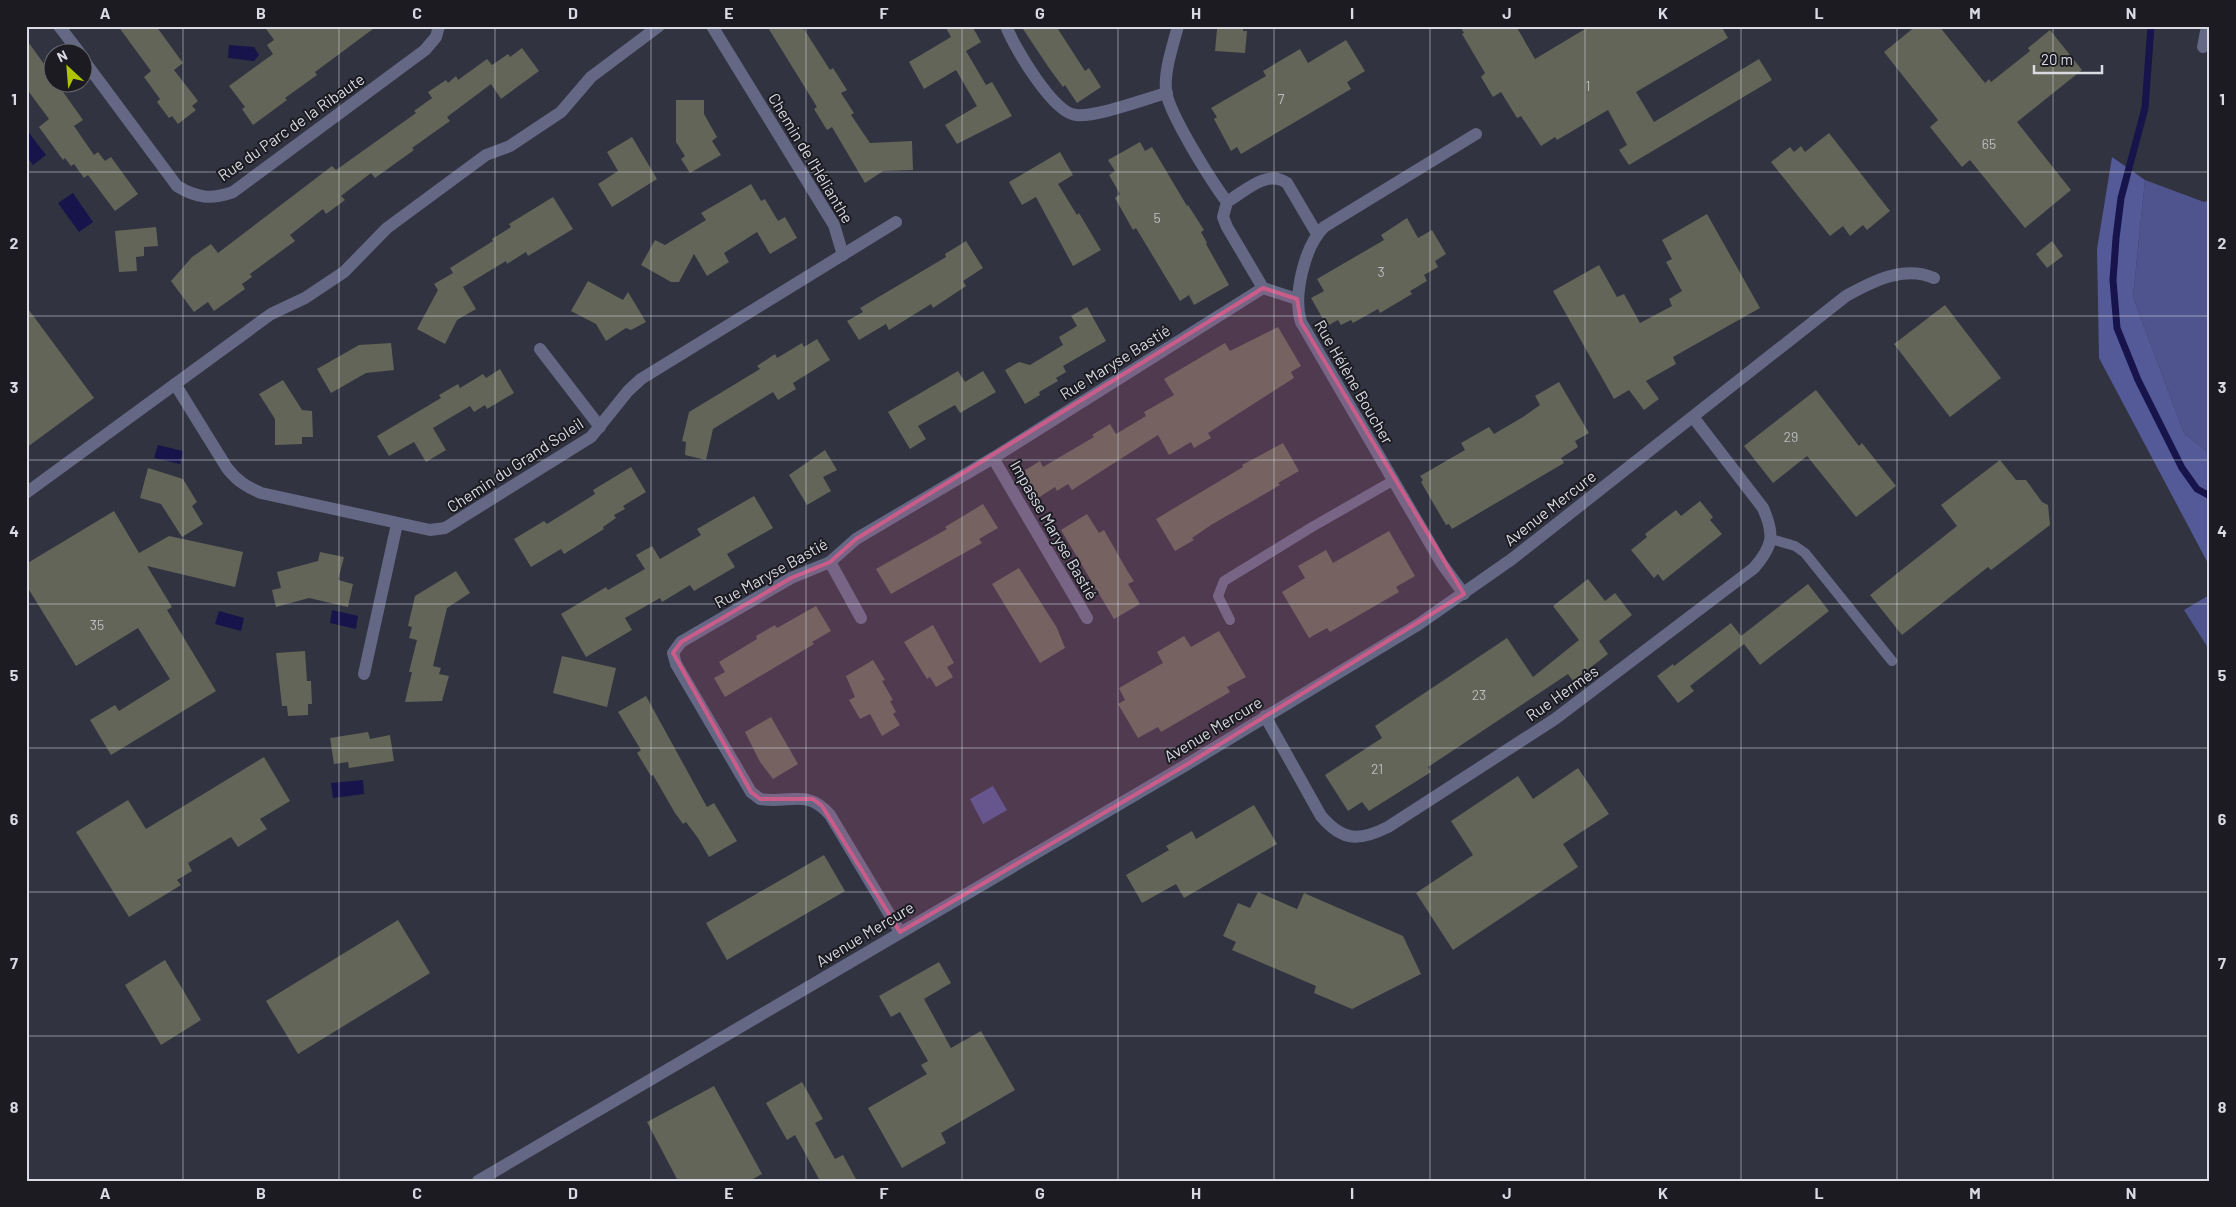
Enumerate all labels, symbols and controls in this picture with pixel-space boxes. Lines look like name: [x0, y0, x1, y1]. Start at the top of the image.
text: A: [100, 3, 111, 22]
text: B: [256, 3, 266, 22]
text: C: [412, 3, 422, 22]
text: D: [568, 3, 578, 22]
text: E: [724, 3, 734, 22]
text: F: [880, 3, 889, 22]
text: G: [1035, 3, 1045, 22]
text: H: [1191, 3, 1201, 22]
text: I: [1350, 3, 1354, 22]
text: J: [1502, 3, 1512, 22]
text: K: [1658, 3, 1668, 22]
text: L: [1814, 3, 1824, 22]
text: M: [1969, 3, 1981, 22]
text: N: [2126, 3, 2136, 22]
north arrow: [42, 42, 92, 92]
scale bar: [2034, 42, 2101, 74]
text: N: [54, 46, 70, 66]
text: 20 m: [2041, 50, 2073, 68]
street label: Rue du Parc de la Ribaute: [214, 69, 368, 184]
house number: 1: [1586, 77, 1590, 94]
text: 1: [11, 89, 17, 108]
street label: Chemin de l'Hélianthe: [765, 89, 858, 226]
text: 1: [2219, 89, 2225, 108]
house number: 7: [1278, 90, 1285, 107]
house number: 65: [1982, 135, 1996, 152]
house number: 5: [1153, 209, 1161, 226]
text: 2: [10, 233, 19, 252]
text: 2: [2218, 233, 2227, 252]
house number: 3: [1377, 263, 1385, 280]
street label: Rue Hélène Boucher: [1311, 316, 1398, 447]
street label: Rue Maryse Bastié: [1056, 320, 1173, 403]
text: 3: [10, 377, 18, 396]
text: 3: [2218, 377, 2226, 396]
street label: Chemin du Grand Soleil: [443, 413, 586, 516]
house number: 29: [1784, 428, 1798, 445]
street label: Impasse Maryse Bastié: [1007, 457, 1102, 603]
street label: Avenue Mercure: [1500, 466, 1599, 549]
text: 4: [9, 521, 19, 540]
text: 4: [2217, 521, 2227, 540]
street label: Rue Maryse Bastié: [711, 534, 831, 612]
house number: 35: [90, 616, 104, 633]
street label: Rue Hermés: [1522, 661, 1602, 724]
text: 5: [10, 665, 19, 684]
text: 5: [2218, 665, 2227, 684]
house number: 23: [1472, 686, 1486, 703]
street label: Avenue Mercure: [1160, 692, 1265, 765]
house number: 21: [1371, 760, 1383, 777]
text: 6: [10, 809, 19, 828]
text: 6: [2218, 809, 2227, 828]
street label: Avenue Mercure: [812, 897, 917, 970]
text: 7: [10, 953, 18, 972]
text: 7: [2218, 953, 2226, 972]
text: 8: [10, 1097, 19, 1116]
text: 8: [2218, 1097, 2227, 1116]
text: A: [100, 1183, 111, 1202]
text: B: [256, 1183, 266, 1202]
text: C: [412, 1183, 422, 1202]
text: D: [568, 1183, 578, 1202]
text: E: [724, 1183, 734, 1202]
text: F: [880, 1183, 889, 1202]
text: G: [1035, 1183, 1045, 1202]
text: H: [1191, 1183, 1201, 1202]
text: I: [1350, 1183, 1354, 1202]
text: J: [1502, 1183, 1512, 1202]
text: K: [1658, 1183, 1668, 1202]
text: L: [1814, 1183, 1824, 1202]
text: M: [1969, 1183, 1981, 1202]
text: N: [2126, 1183, 2136, 1202]

